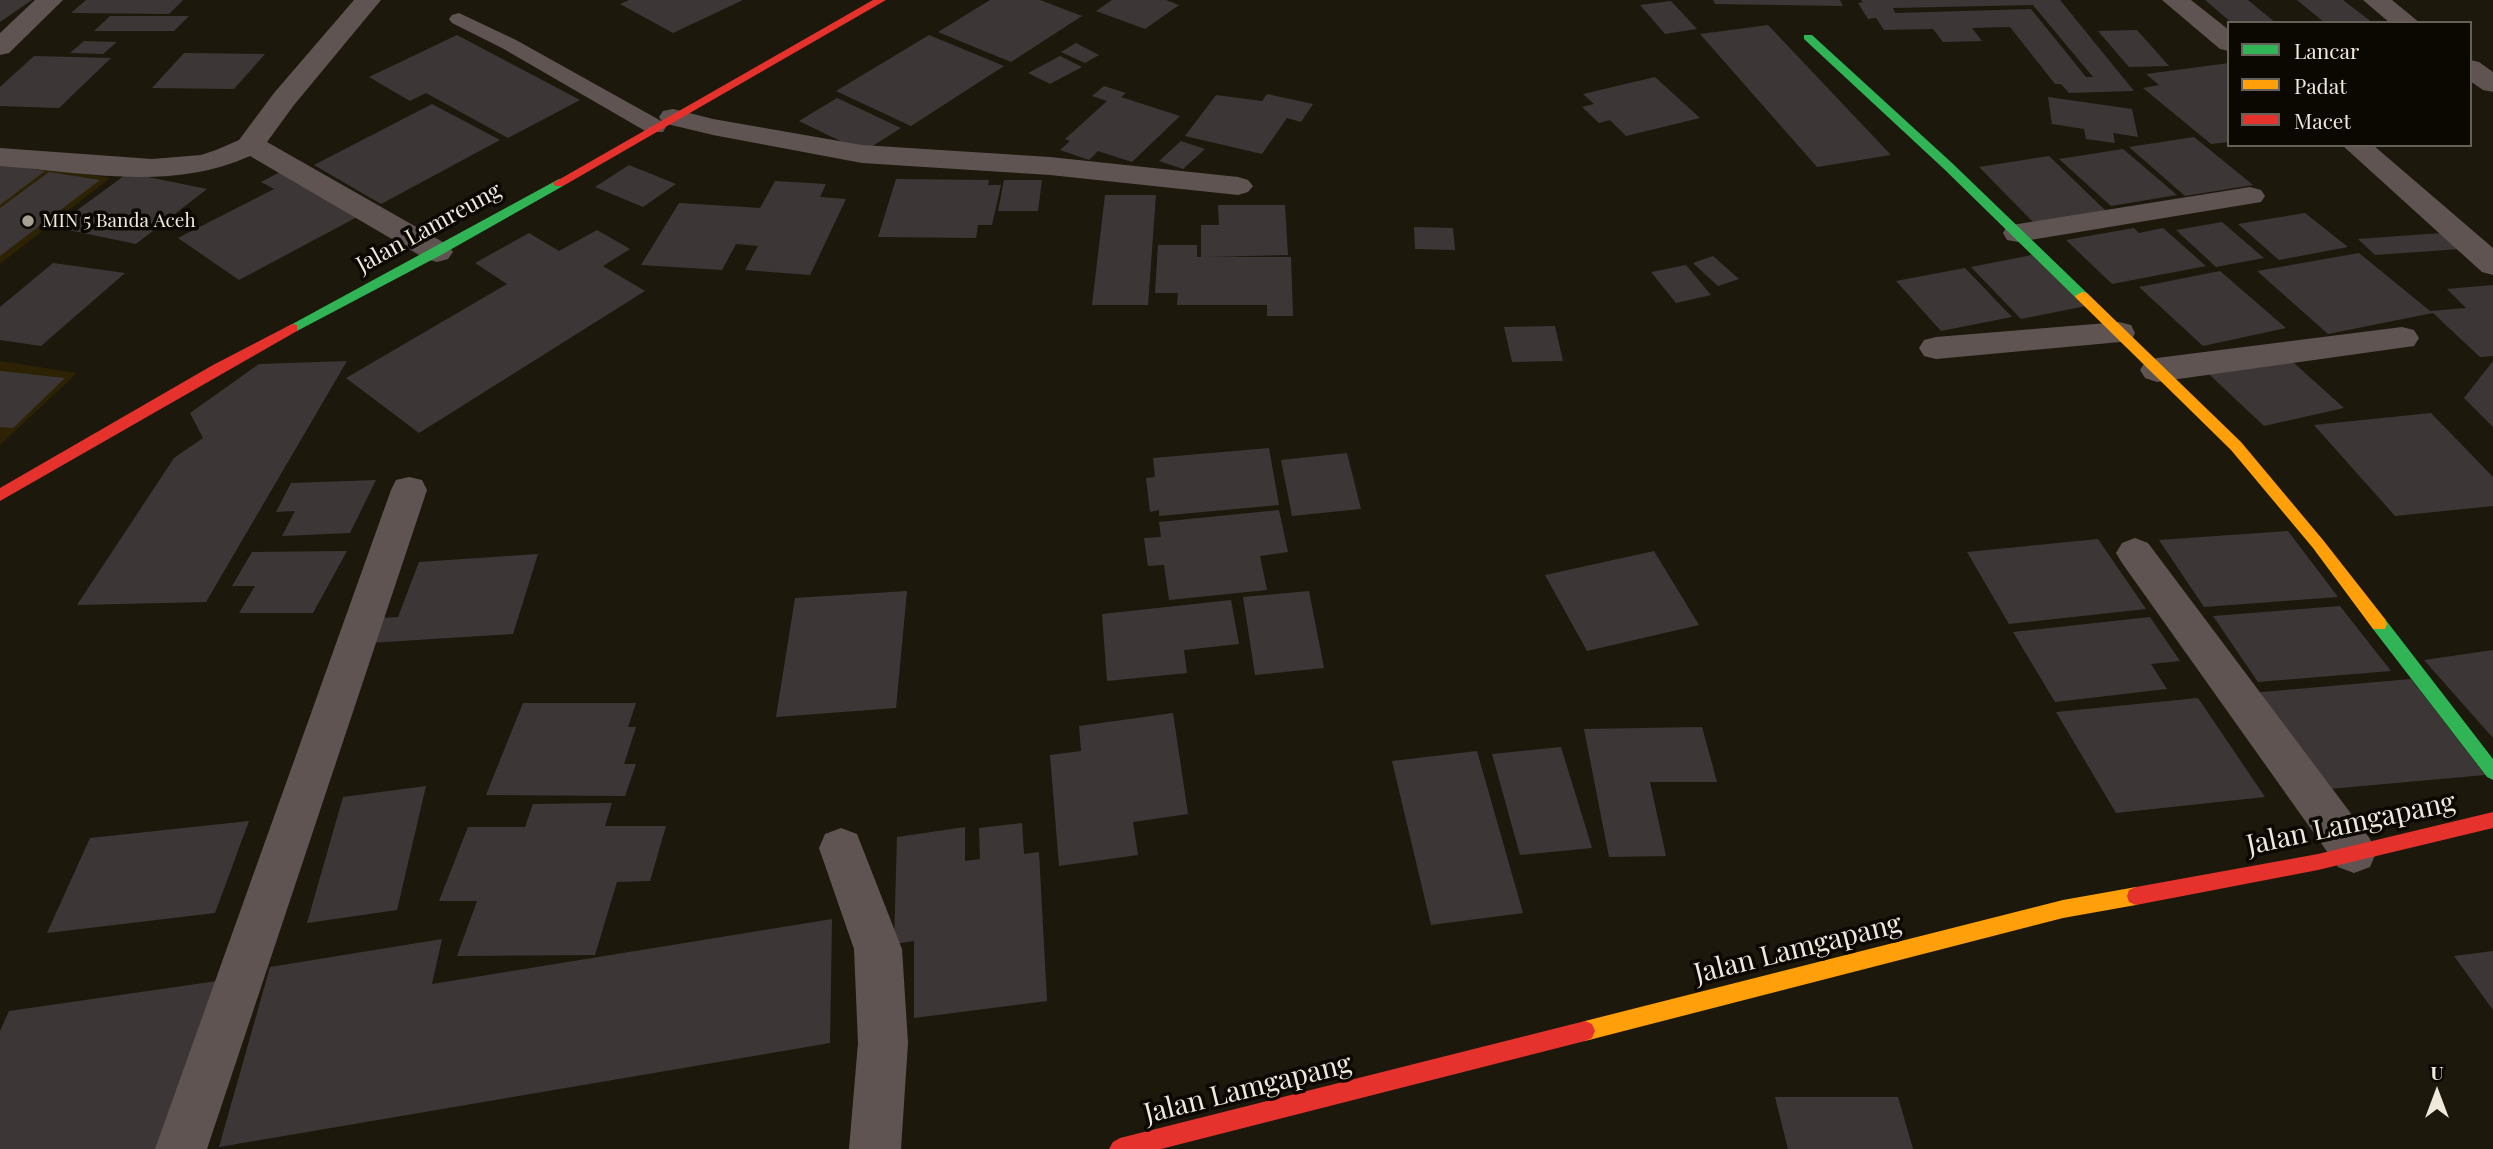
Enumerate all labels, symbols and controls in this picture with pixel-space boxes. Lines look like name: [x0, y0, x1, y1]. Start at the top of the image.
legend: [2227, 21, 2472, 147]
text: Lancar: [2294, 36, 2359, 64]
text: Padat: [2294, 71, 2347, 99]
text: Macet: [2294, 106, 2351, 134]
street label: Jalan Lamreung: [352, 177, 506, 279]
place label: MIN 5 Banda Aceh: [42, 210, 196, 232]
marker: MIN 5 Banda Aceh: [20, 213, 36, 229]
street label: Jalan Lamgapang: [2243, 785, 2459, 863]
street label: Jalan Lamgapang: [1691, 907, 1905, 991]
street label: Jalan Lamgapang: [1141, 1047, 1355, 1131]
north arrow: [2402, 1058, 2472, 1128]
text: U: [2430, 1059, 2444, 1085]

